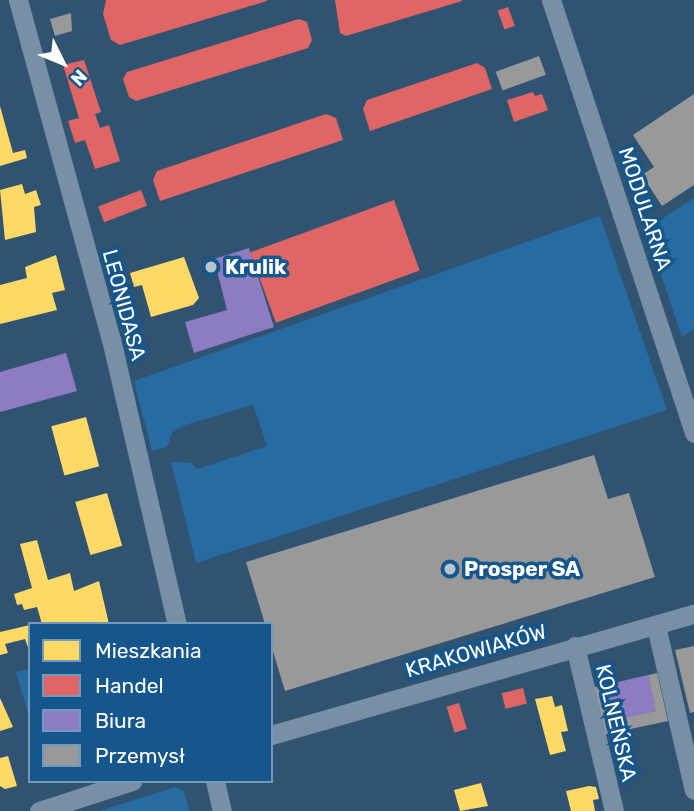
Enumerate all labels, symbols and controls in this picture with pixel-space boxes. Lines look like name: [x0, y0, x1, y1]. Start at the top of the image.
north arrow: [28, 28, 98, 98]
text: N: [66, 65, 92, 90]
street label: MODULARNA: [613, 144, 677, 274]
street label: LEONIDASA: [97, 247, 151, 363]
place label: Krulik: [225, 254, 286, 280]
marker: Krulik: [203, 259, 219, 275]
place label: Prosper SA: [464, 556, 581, 582]
marker: Prosper SA: [442, 561, 458, 577]
street label: KRAKOWIAKÓW: [403, 619, 549, 683]
legend: [28, 622, 273, 783]
text: Mieszkania: [95, 638, 202, 663]
street label: KOLNEŃSKA: [590, 662, 642, 784]
text: Handel: [95, 673, 164, 698]
text: Biura: [95, 708, 146, 733]
text: Przemysł: [95, 743, 185, 768]

